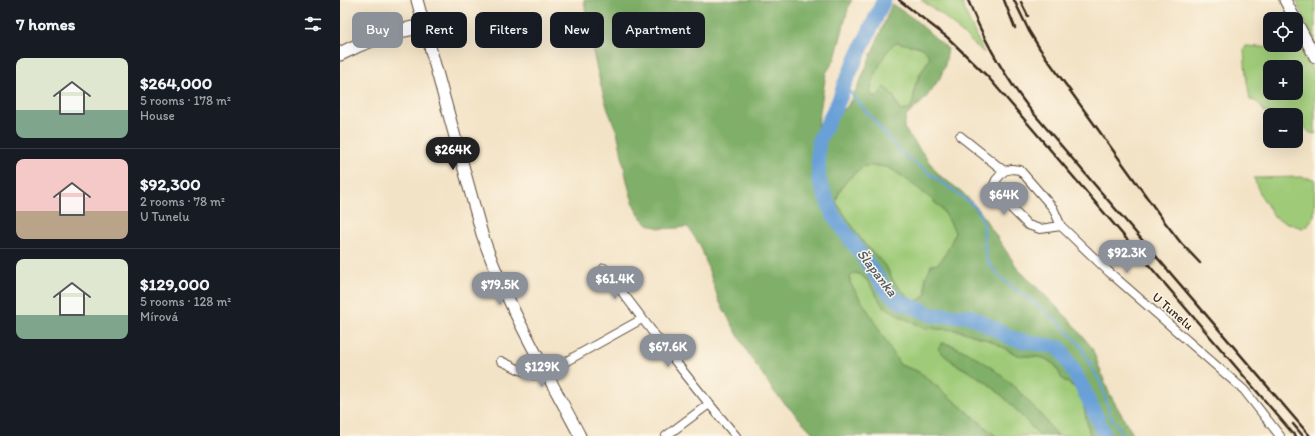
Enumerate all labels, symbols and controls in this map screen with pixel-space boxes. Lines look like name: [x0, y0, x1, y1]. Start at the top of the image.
chip: Buy: [352, 12, 403, 48]
chip: Rent: [411, 12, 467, 48]
chip: Filters: [475, 12, 542, 48]
chip: New: [550, 12, 604, 48]
chip: Apartment: [612, 12, 705, 48]
map controls: [1263, 12, 1303, 148]
button: locate: [1263, 12, 1303, 52]
icon: filters: [302, 13, 324, 35]
text: 7 homes: [16, 14, 76, 34]
button: +: [1263, 60, 1303, 100]
text: $264,000: [140, 73, 212, 93]
icon: home: [48, 74, 96, 122]
text: 5 rooms · 178 m²: [140, 93, 231, 108]
text: House: [140, 108, 175, 123]
button: −: [1263, 108, 1303, 148]
pin: $264K: [425, 137, 481, 171]
text: $264K: [435, 142, 471, 157]
text: $92,300: [140, 174, 201, 194]
icon: home: [48, 175, 96, 223]
pin: $64K: [980, 182, 1028, 216]
text: $64K: [989, 187, 1019, 202]
text: 2 rooms · 78 m²: [140, 194, 225, 209]
text: U Tunelu: [140, 209, 190, 224]
pin: $92.3K: [1094, 240, 1160, 274]
text: $92.3K: [1108, 245, 1146, 260]
water label: Šlapanka: [853, 246, 901, 301]
pin: $61.4K: [582, 266, 648, 300]
text: $61.4K: [596, 271, 634, 286]
pin: $79.5K: [467, 272, 533, 306]
text: $129,000: [140, 274, 210, 294]
icon: home: [48, 275, 96, 323]
text: $79.5K: [481, 277, 519, 292]
street label: U Tunelu: [1149, 289, 1197, 333]
text: 5 rooms · 128 m²: [140, 294, 231, 309]
text: Mírová: [140, 309, 178, 324]
pin: $67.6K: [635, 334, 701, 368]
text: $67.6K: [649, 339, 687, 354]
pin: $129K: [514, 354, 570, 388]
text: $129K: [525, 359, 559, 374]

